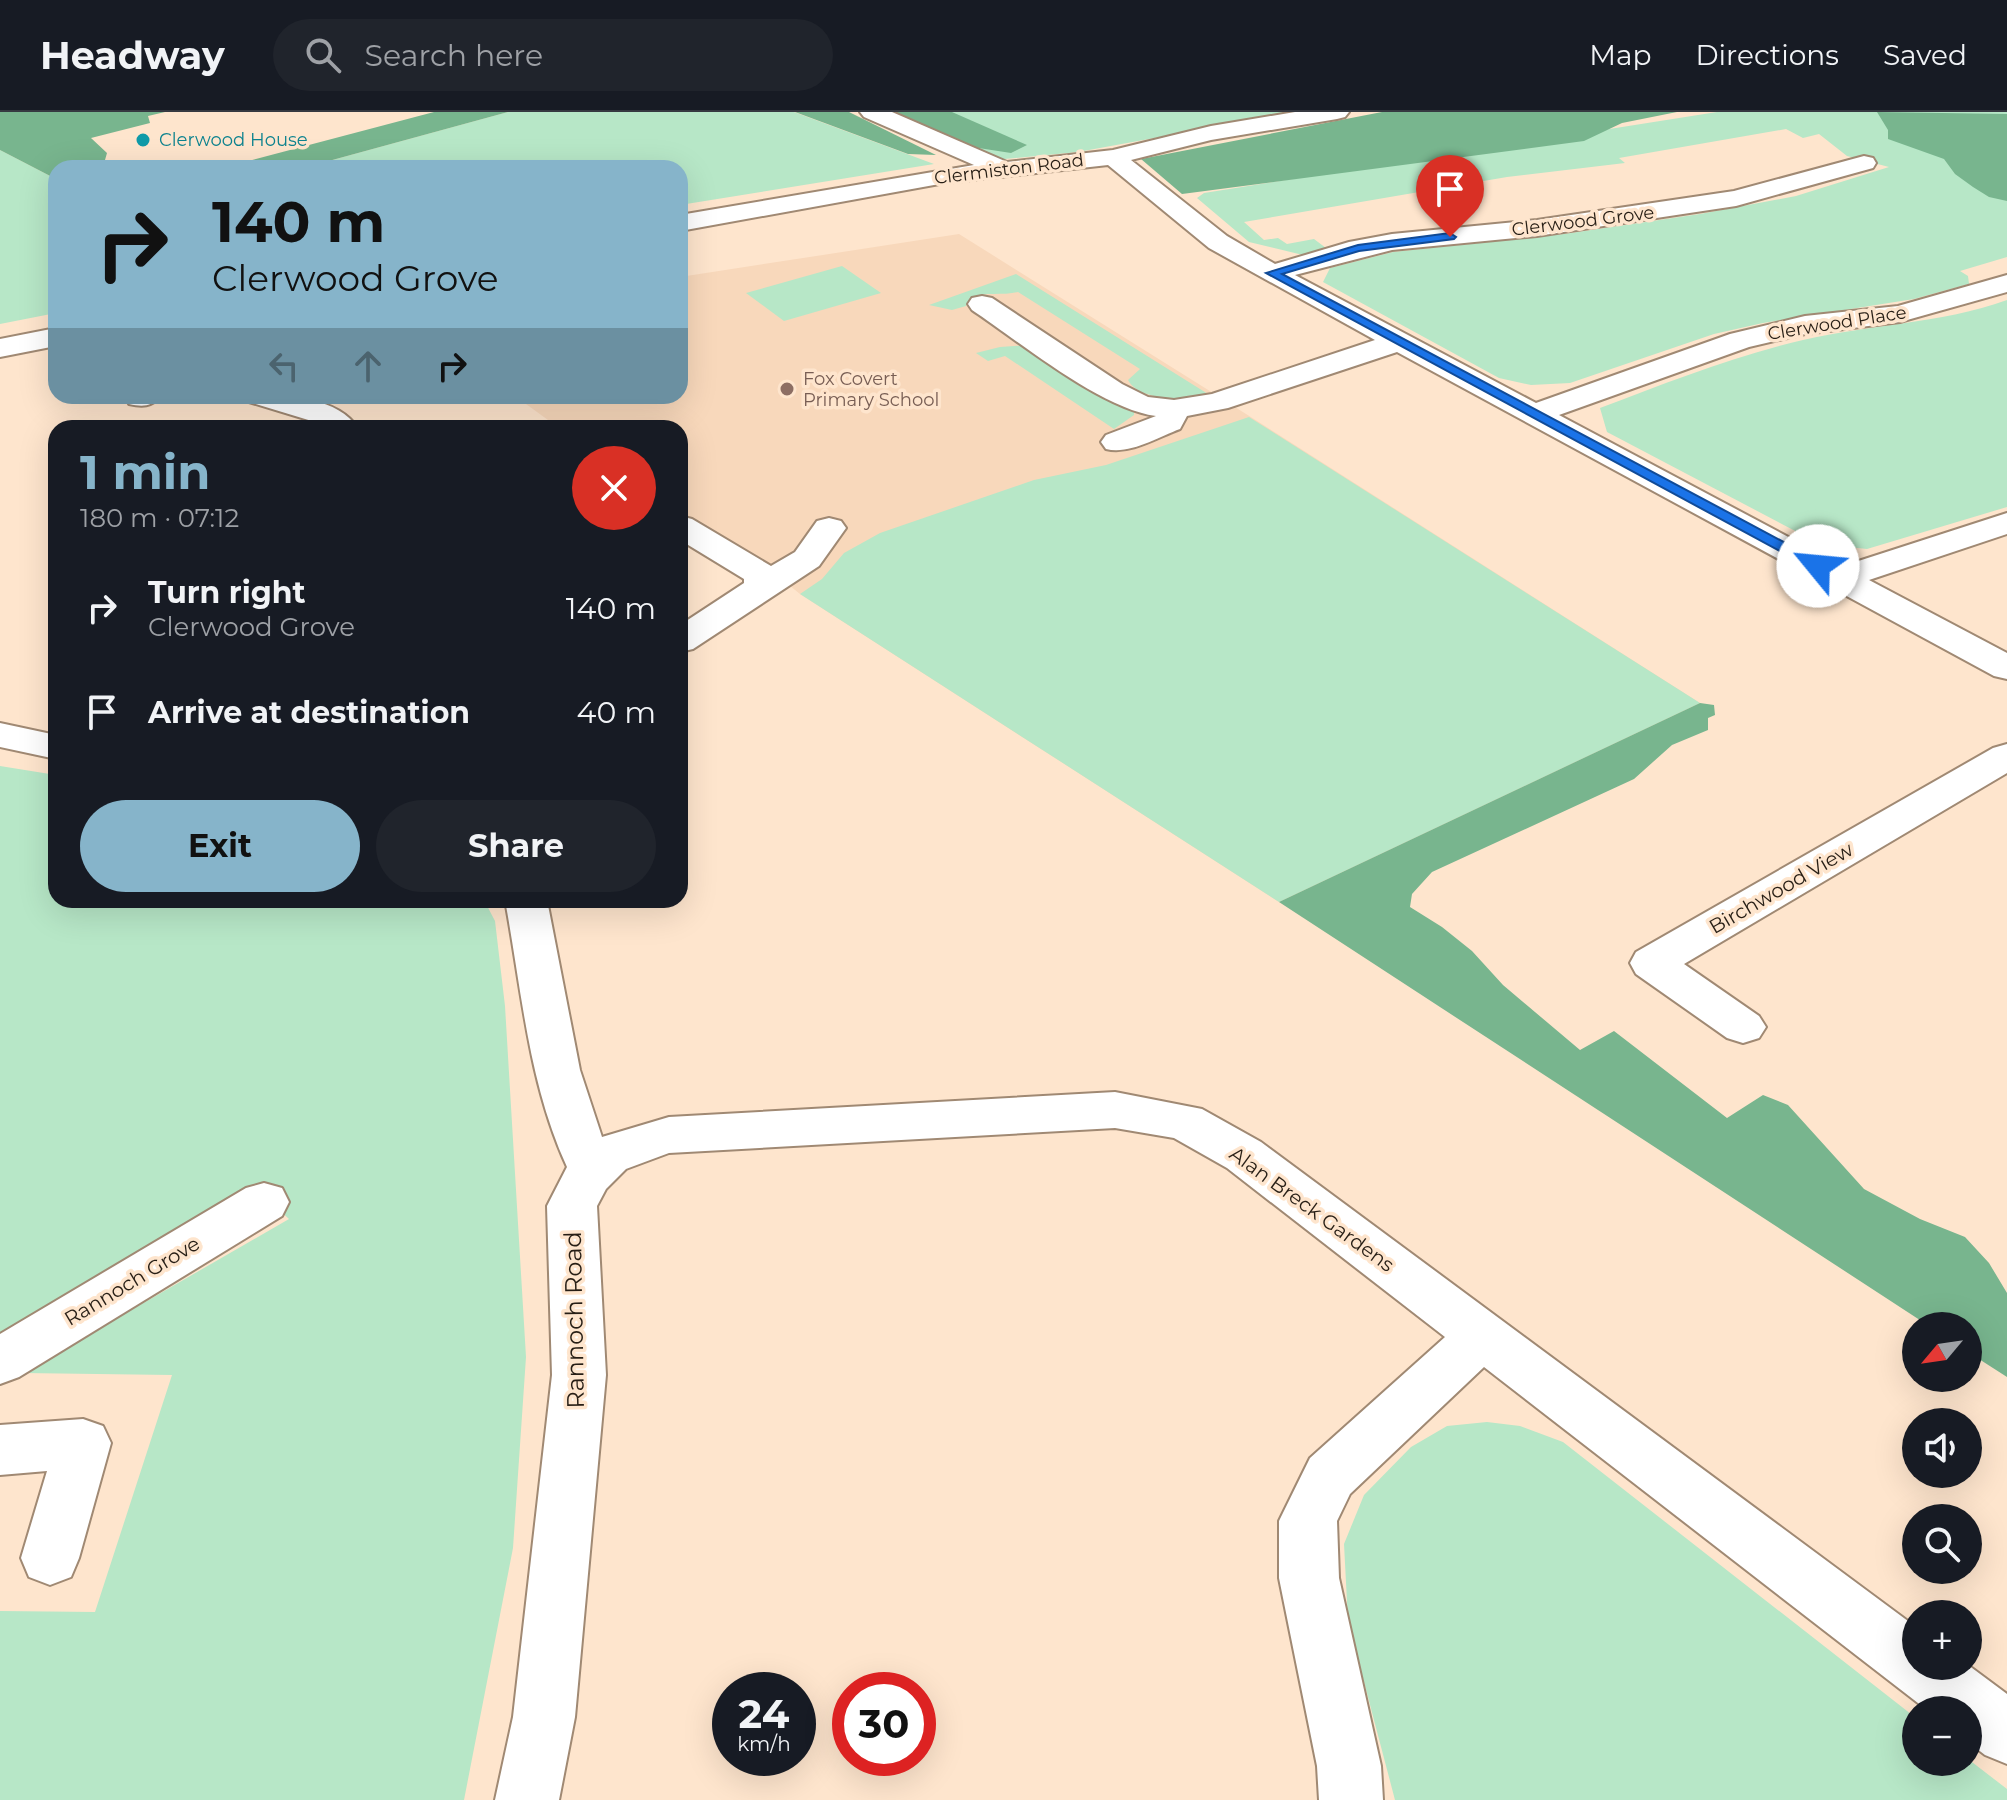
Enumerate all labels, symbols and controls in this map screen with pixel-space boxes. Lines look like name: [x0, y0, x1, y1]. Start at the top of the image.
search box: [273, 19, 833, 91]
text: Headway: [40, 32, 225, 79]
icon: search: [301, 33, 345, 77]
text: Search here: [365, 37, 543, 74]
text: Map: [1589, 38, 1651, 72]
text: Directions: [1695, 38, 1839, 72]
text: Saved: [1883, 38, 1967, 72]
place label: Clerwood House: [159, 129, 308, 151]
marker: Clerwood House: [134, 131, 152, 149]
street label: Clermiston Road: [933, 149, 1085, 189]
pin: [1416, 155, 1484, 237]
icon: arrive: [1428, 167, 1472, 211]
text: 140 m: [212, 188, 385, 256]
icon: right: [80, 192, 184, 296]
street label: Clerwood Grove: [1511, 201, 1656, 241]
text: Clerwood Grove: [212, 256, 499, 300]
street label: Clerwood Place: [1766, 301, 1908, 345]
icon: left: [262, 344, 306, 388]
icon: ahead: [346, 344, 390, 388]
icon: right: [430, 344, 474, 388]
place label: Fox Covert Primary School: [803, 368, 939, 411]
marker: Fox Covert Primary School: [778, 380, 796, 398]
text: 1 min: [80, 443, 210, 501]
button: close: [572, 446, 656, 530]
text: 180 m · 07:12: [80, 502, 239, 534]
position arrow: [1776, 524, 1860, 608]
text: Turn right: [148, 574, 305, 611]
icon: right: [80, 586, 124, 630]
text: 140 m: [566, 590, 656, 627]
text: Clerwood Grove: [148, 611, 355, 643]
icon: arrive: [80, 690, 124, 734]
text: Arrive at destination: [148, 694, 470, 731]
text: 40 m: [577, 694, 656, 731]
button: Exit: [80, 800, 360, 892]
button: Share: [376, 800, 656, 892]
street label: Birchwood View: [1705, 837, 1858, 939]
street label: Alan Breck Gardens: [1225, 1141, 1399, 1277]
street label: Rannoch Grove: [60, 1231, 204, 1331]
street label: Rannoch Road: [558, 1231, 590, 1409]
north arrow: [1902, 1312, 1982, 1392]
map controls: [1902, 1312, 1982, 1776]
button: sound: [1902, 1408, 1982, 1488]
button: search: [1902, 1504, 1982, 1584]
button: +: [1902, 1600, 1982, 1680]
speed limit sign: 30: [832, 1672, 936, 1776]
text: 24: [739, 1689, 789, 1738]
button: −: [1902, 1696, 1982, 1776]
text: km/h: [737, 1732, 791, 1756]

